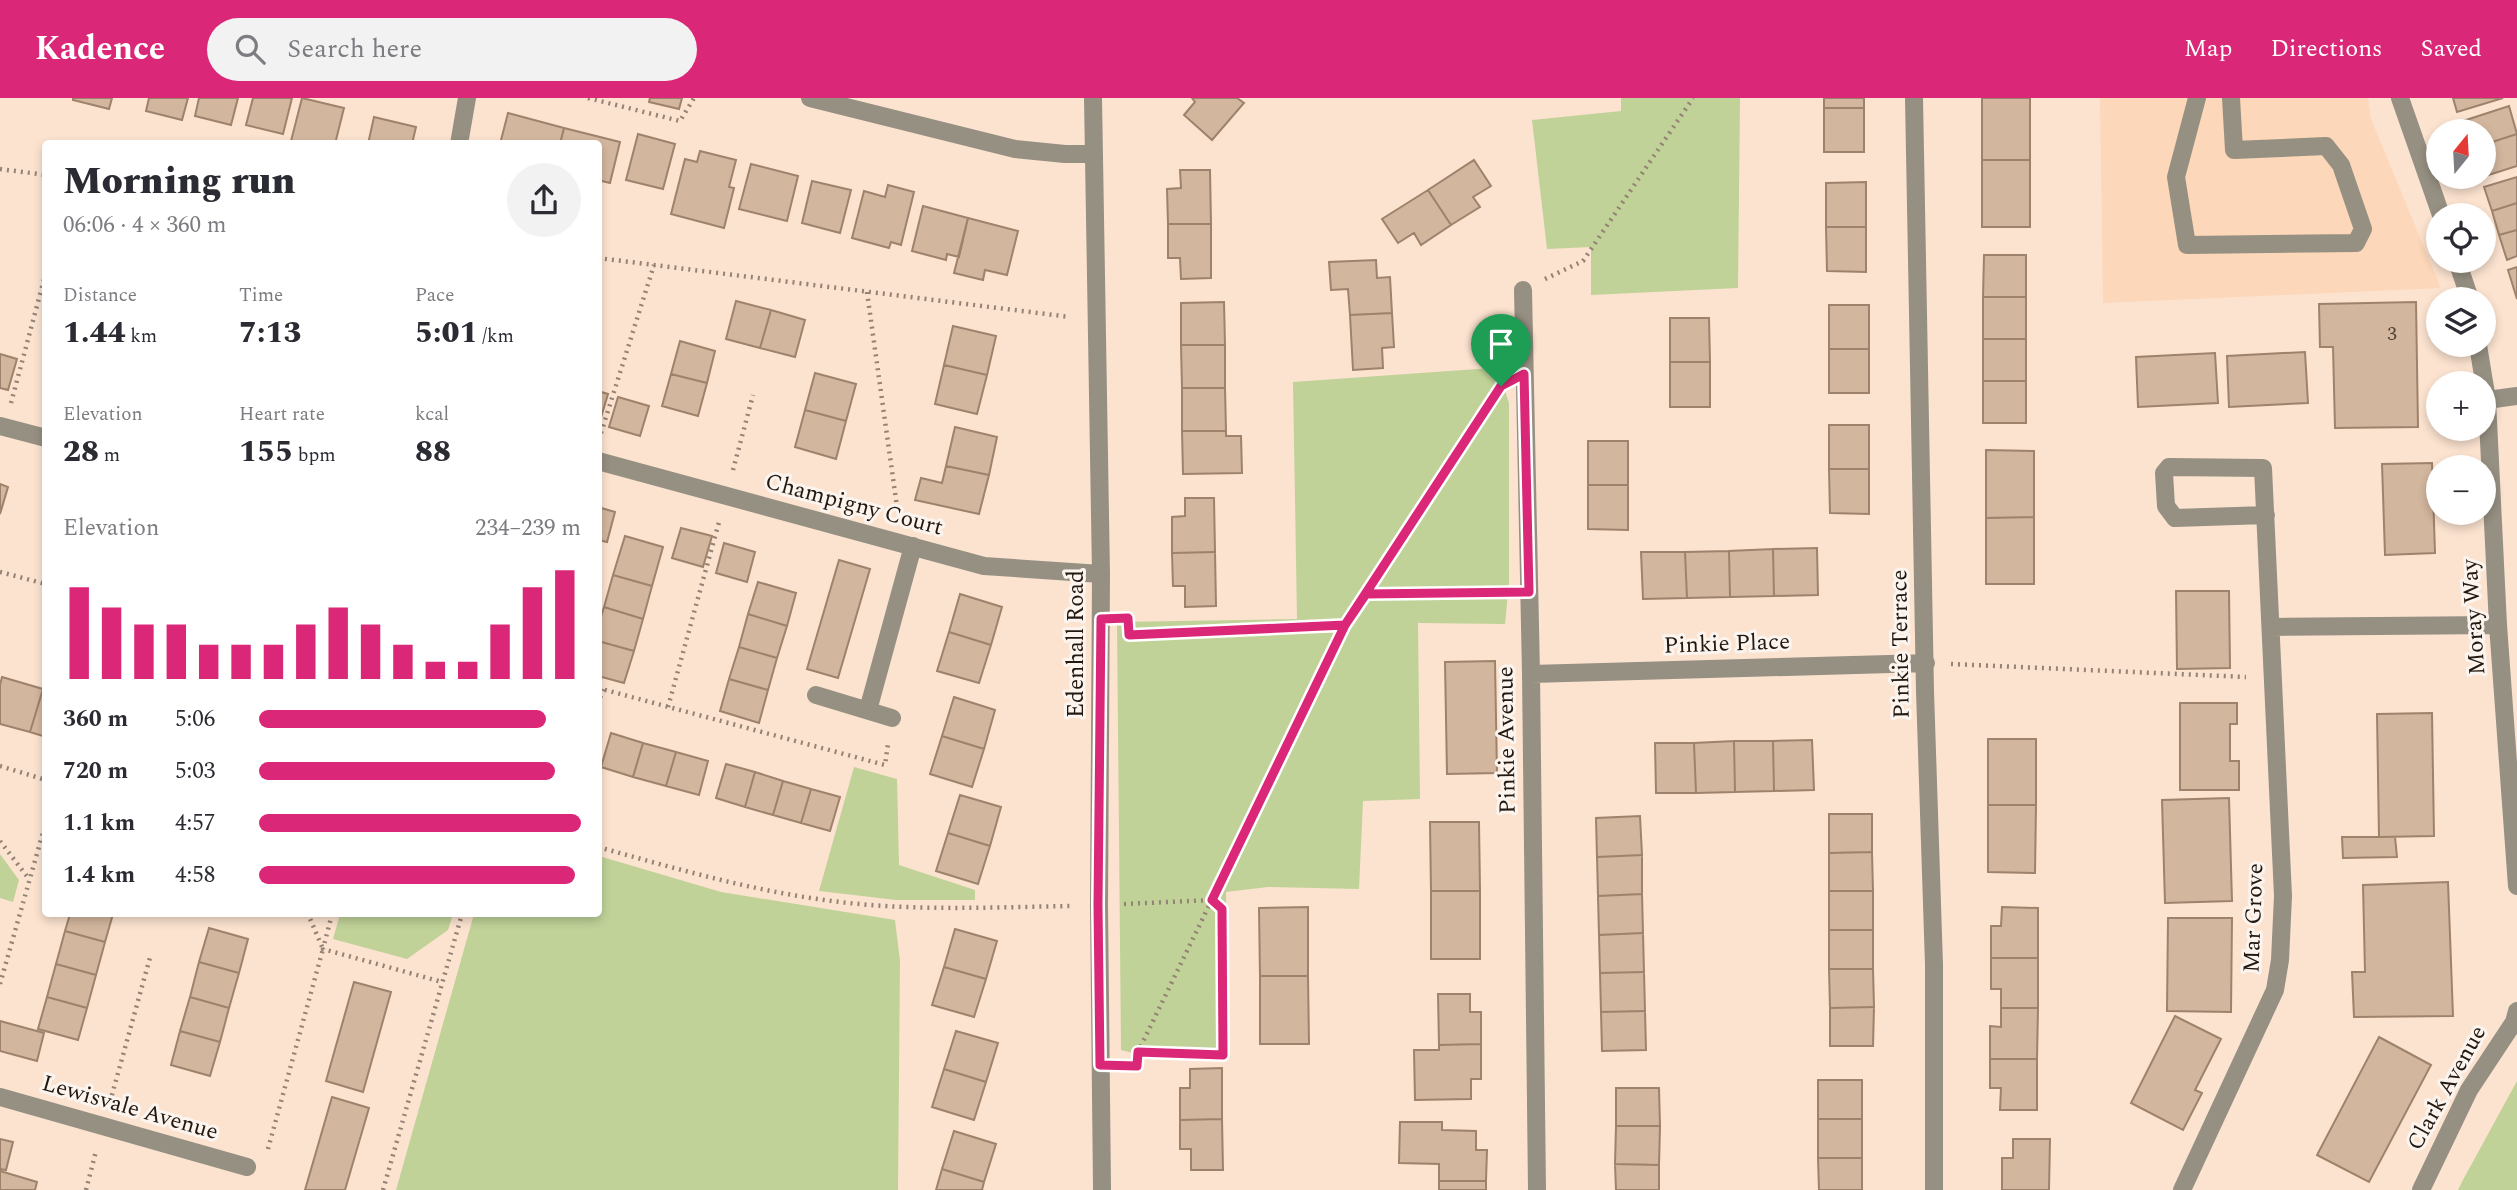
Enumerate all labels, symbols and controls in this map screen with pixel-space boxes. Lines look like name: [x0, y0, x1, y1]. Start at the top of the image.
search box: [207, 18, 697, 81]
text: Kadence: [35, 24, 165, 74]
text: Search here: [287, 29, 422, 69]
icon: search: [231, 30, 269, 68]
text: Map: [2184, 31, 2232, 67]
text: Directions: [2270, 31, 2382, 67]
text: Saved: [2420, 31, 2482, 67]
north arrow: [2426, 119, 2496, 189]
map controls: [2426, 119, 2496, 525]
text: Morning run: [63, 153, 296, 211]
button: share: [507, 163, 581, 237]
button: locate: [2426, 203, 2496, 273]
text: 06:06 · 4 × 360 m: [63, 208, 227, 243]
text: Distance: [63, 281, 137, 310]
text: Time: [239, 281, 283, 310]
text: Pace: [415, 281, 454, 310]
button: layers: [2426, 287, 2496, 357]
text: 1.44: [63, 310, 125, 356]
text: 7:13: [239, 310, 301, 356]
text: 5:01: [415, 310, 477, 356]
pin: [1471, 314, 1531, 386]
house number: 3: [2387, 320, 2397, 349]
text: km: [125, 322, 157, 351]
text: /km: [477, 322, 514, 351]
icon: arrive: [1482, 325, 1520, 363]
button: +: [2426, 371, 2496, 441]
text: Elevation: [63, 400, 143, 429]
text: Heart rate: [239, 400, 325, 429]
text: kcal: [415, 400, 449, 429]
text: 28: [63, 429, 99, 475]
text: 155: [239, 429, 293, 475]
text: 88: [415, 429, 451, 475]
text: m: [99, 441, 120, 470]
text: bpm: [293, 441, 336, 470]
button: −: [2426, 455, 2496, 525]
street label: Champigny Court: [761, 464, 947, 546]
text: Elevation: [63, 511, 159, 546]
text: 234–239 m: [475, 511, 581, 546]
street label: Moray Way: [2452, 557, 2496, 676]
street label: Pinkie Terrace: [1882, 569, 1920, 719]
street label: Edenhall Road: [1059, 570, 1094, 718]
street label: Pinkie Place: [1663, 624, 1791, 664]
street label: Pinkie Avenue: [1488, 666, 1526, 814]
text: 360 m: [63, 702, 128, 737]
text: 5:06: [175, 702, 215, 737]
text: 720 m: [63, 754, 128, 789]
text: 5:03: [175, 754, 215, 789]
text: 1.1 km: [63, 806, 135, 841]
text: 4:57: [175, 806, 215, 841]
text: 1.4 km: [63, 858, 135, 893]
text: 4:58: [175, 858, 215, 893]
street label: Mar Grove: [2235, 863, 2273, 973]
street label: Clark Avenue: [2398, 1019, 2496, 1157]
street label: Lewisvale Avenue: [38, 1066, 222, 1150]

